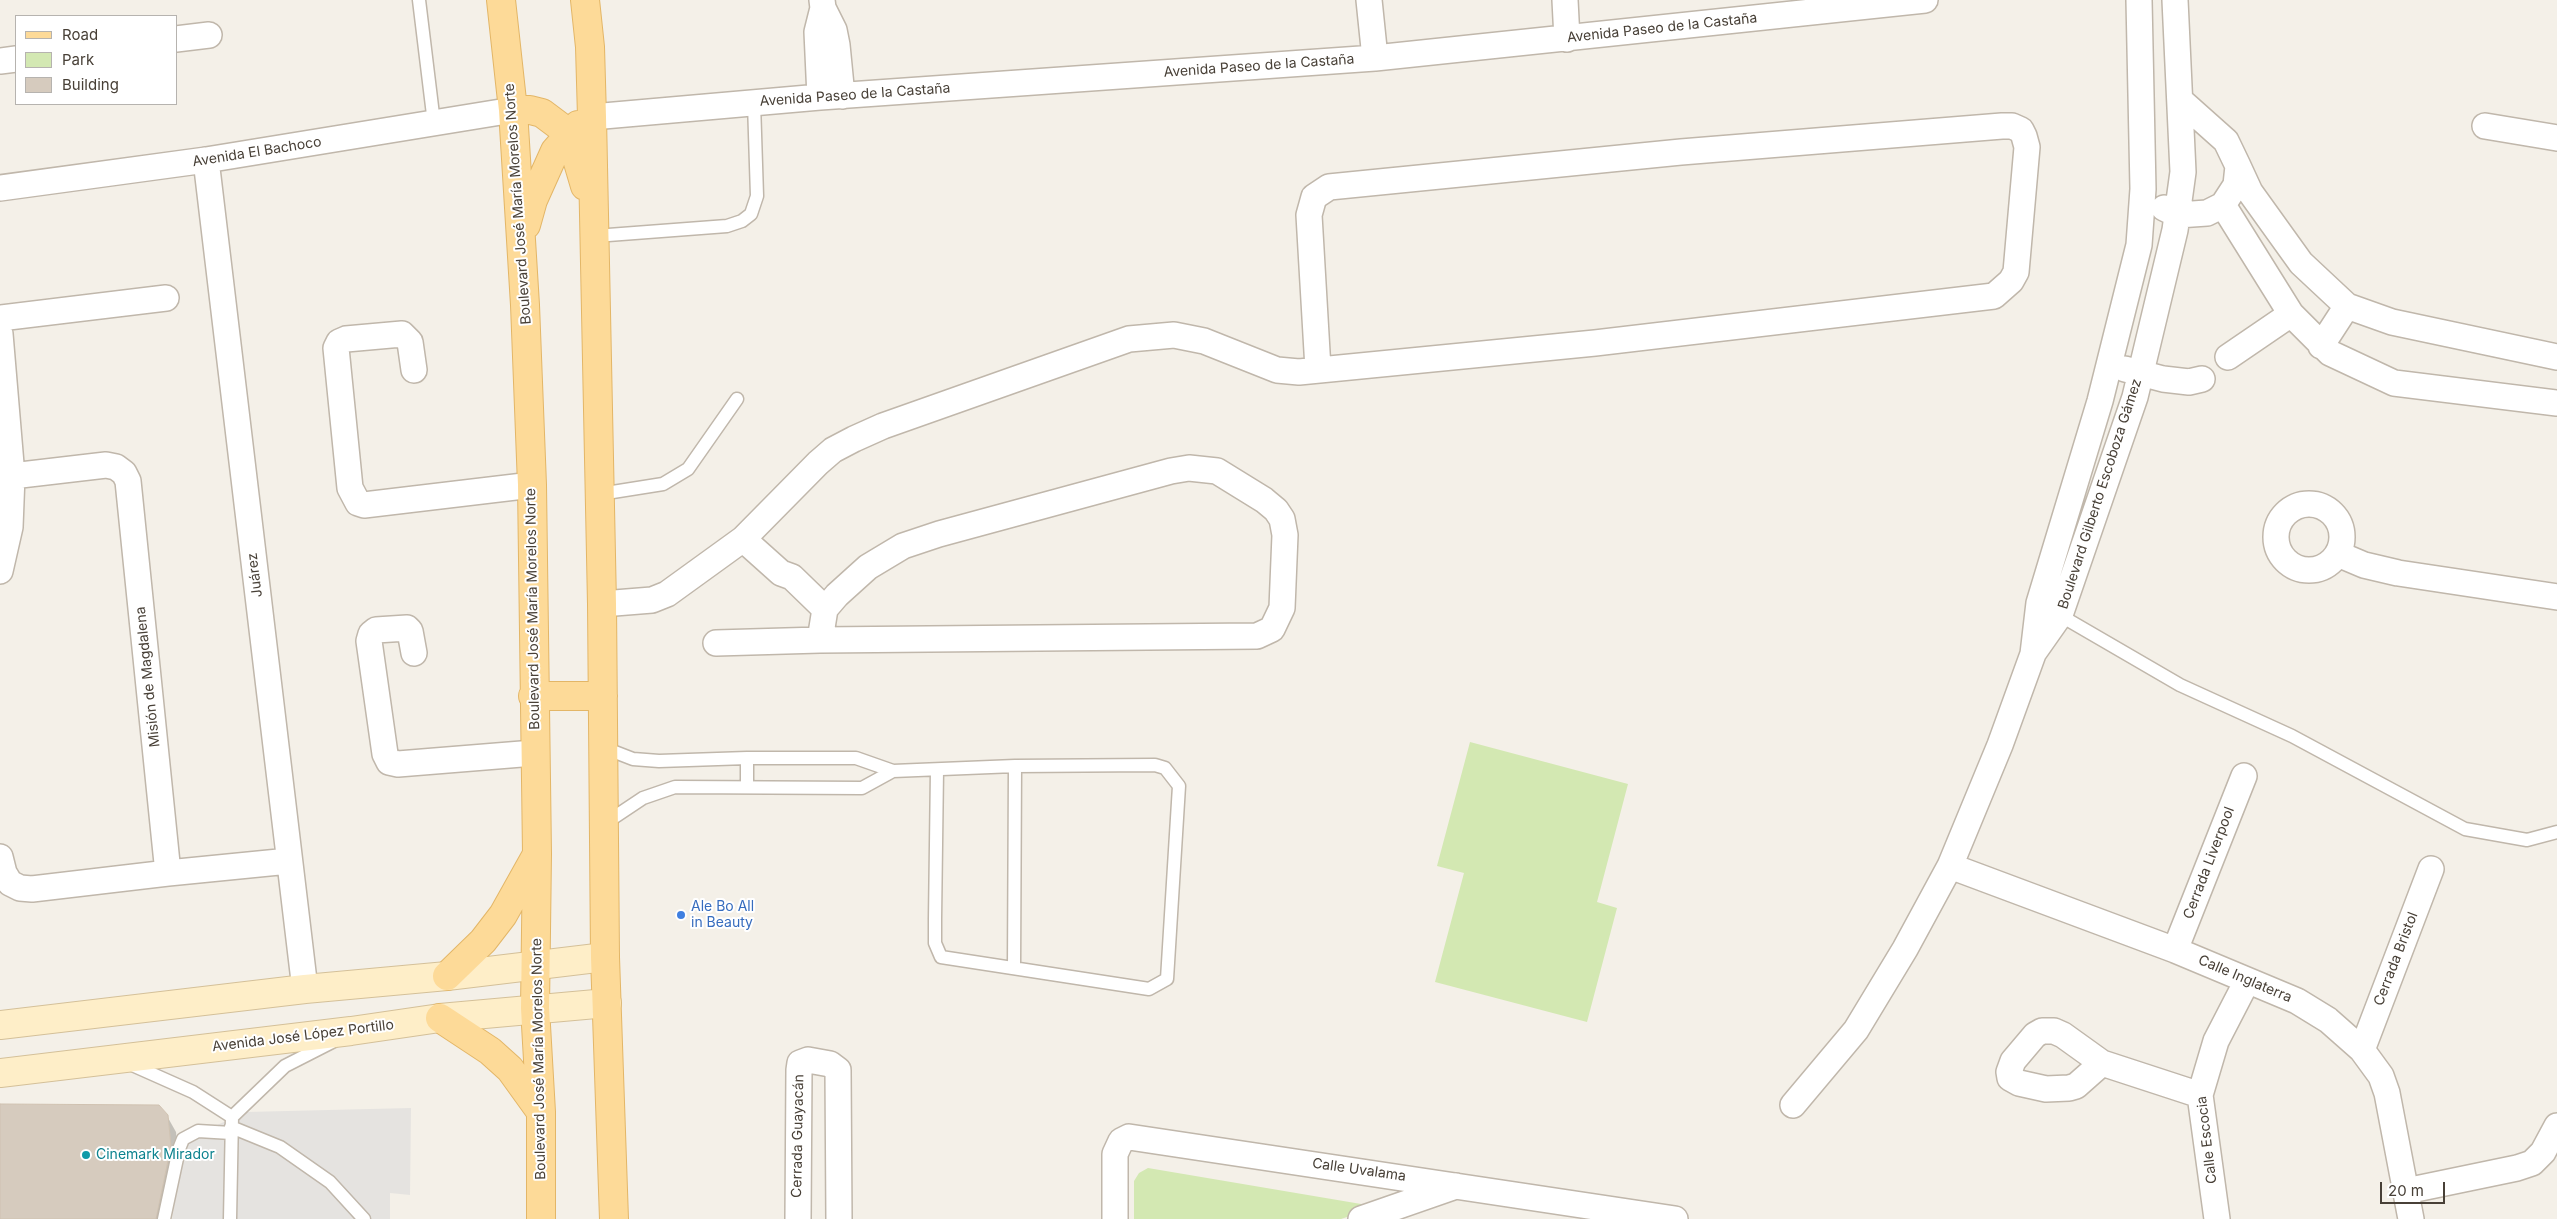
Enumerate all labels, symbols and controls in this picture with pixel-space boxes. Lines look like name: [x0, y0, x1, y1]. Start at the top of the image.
street label: Avenida Paseo de la Castaña: [1566, 10, 1758, 46]
legend: [15, 15, 178, 105]
text: Road: [62, 25, 98, 44]
text: Park: [62, 50, 94, 69]
street label: Avenida Paseo de la Castaña: [1163, 51, 1355, 81]
text: Building: [62, 75, 119, 94]
street label: Avenida Paseo de la Castaña: [759, 80, 951, 110]
street label: Boulevard José María Morelos Norte: [501, 83, 535, 325]
street label: Avenida El Bachoco: [191, 134, 323, 170]
street label: Boulevard Gilberto Escoboza Gámez: [2055, 377, 2145, 611]
street label: Boulevard José María Morelos Norte: [522, 488, 544, 730]
street label: Juárez: [244, 552, 266, 598]
street label: Misión de Magdalena: [132, 606, 164, 748]
street label: Cerrada Liverpool: [2180, 805, 2238, 921]
place label: Ale Bo All in Beauty: [691, 899, 754, 932]
marker: Ale Bo All in Beauty: [675, 909, 687, 921]
street label: Cerrada Bristol: [2370, 910, 2422, 1008]
street label: Boulevard José María Morelos Norte: [528, 938, 550, 1180]
street label: Calle Inglaterra: [2196, 952, 2294, 1006]
street label: Avenida José López Portillo: [211, 1017, 395, 1055]
street label: Cerrada Guayacán: [789, 1074, 807, 1198]
street label: Calle Escocia: [2193, 1095, 2221, 1185]
place label: Cinemark Mirador: [96, 1147, 215, 1163]
marker: Cinemark Mirador: [80, 1149, 92, 1161]
street label: Calle Uvalama: [1311, 1155, 1407, 1185]
scale bar: [2382, 1172, 2447, 1204]
text: 20 m: [2388, 1181, 2424, 1200]

